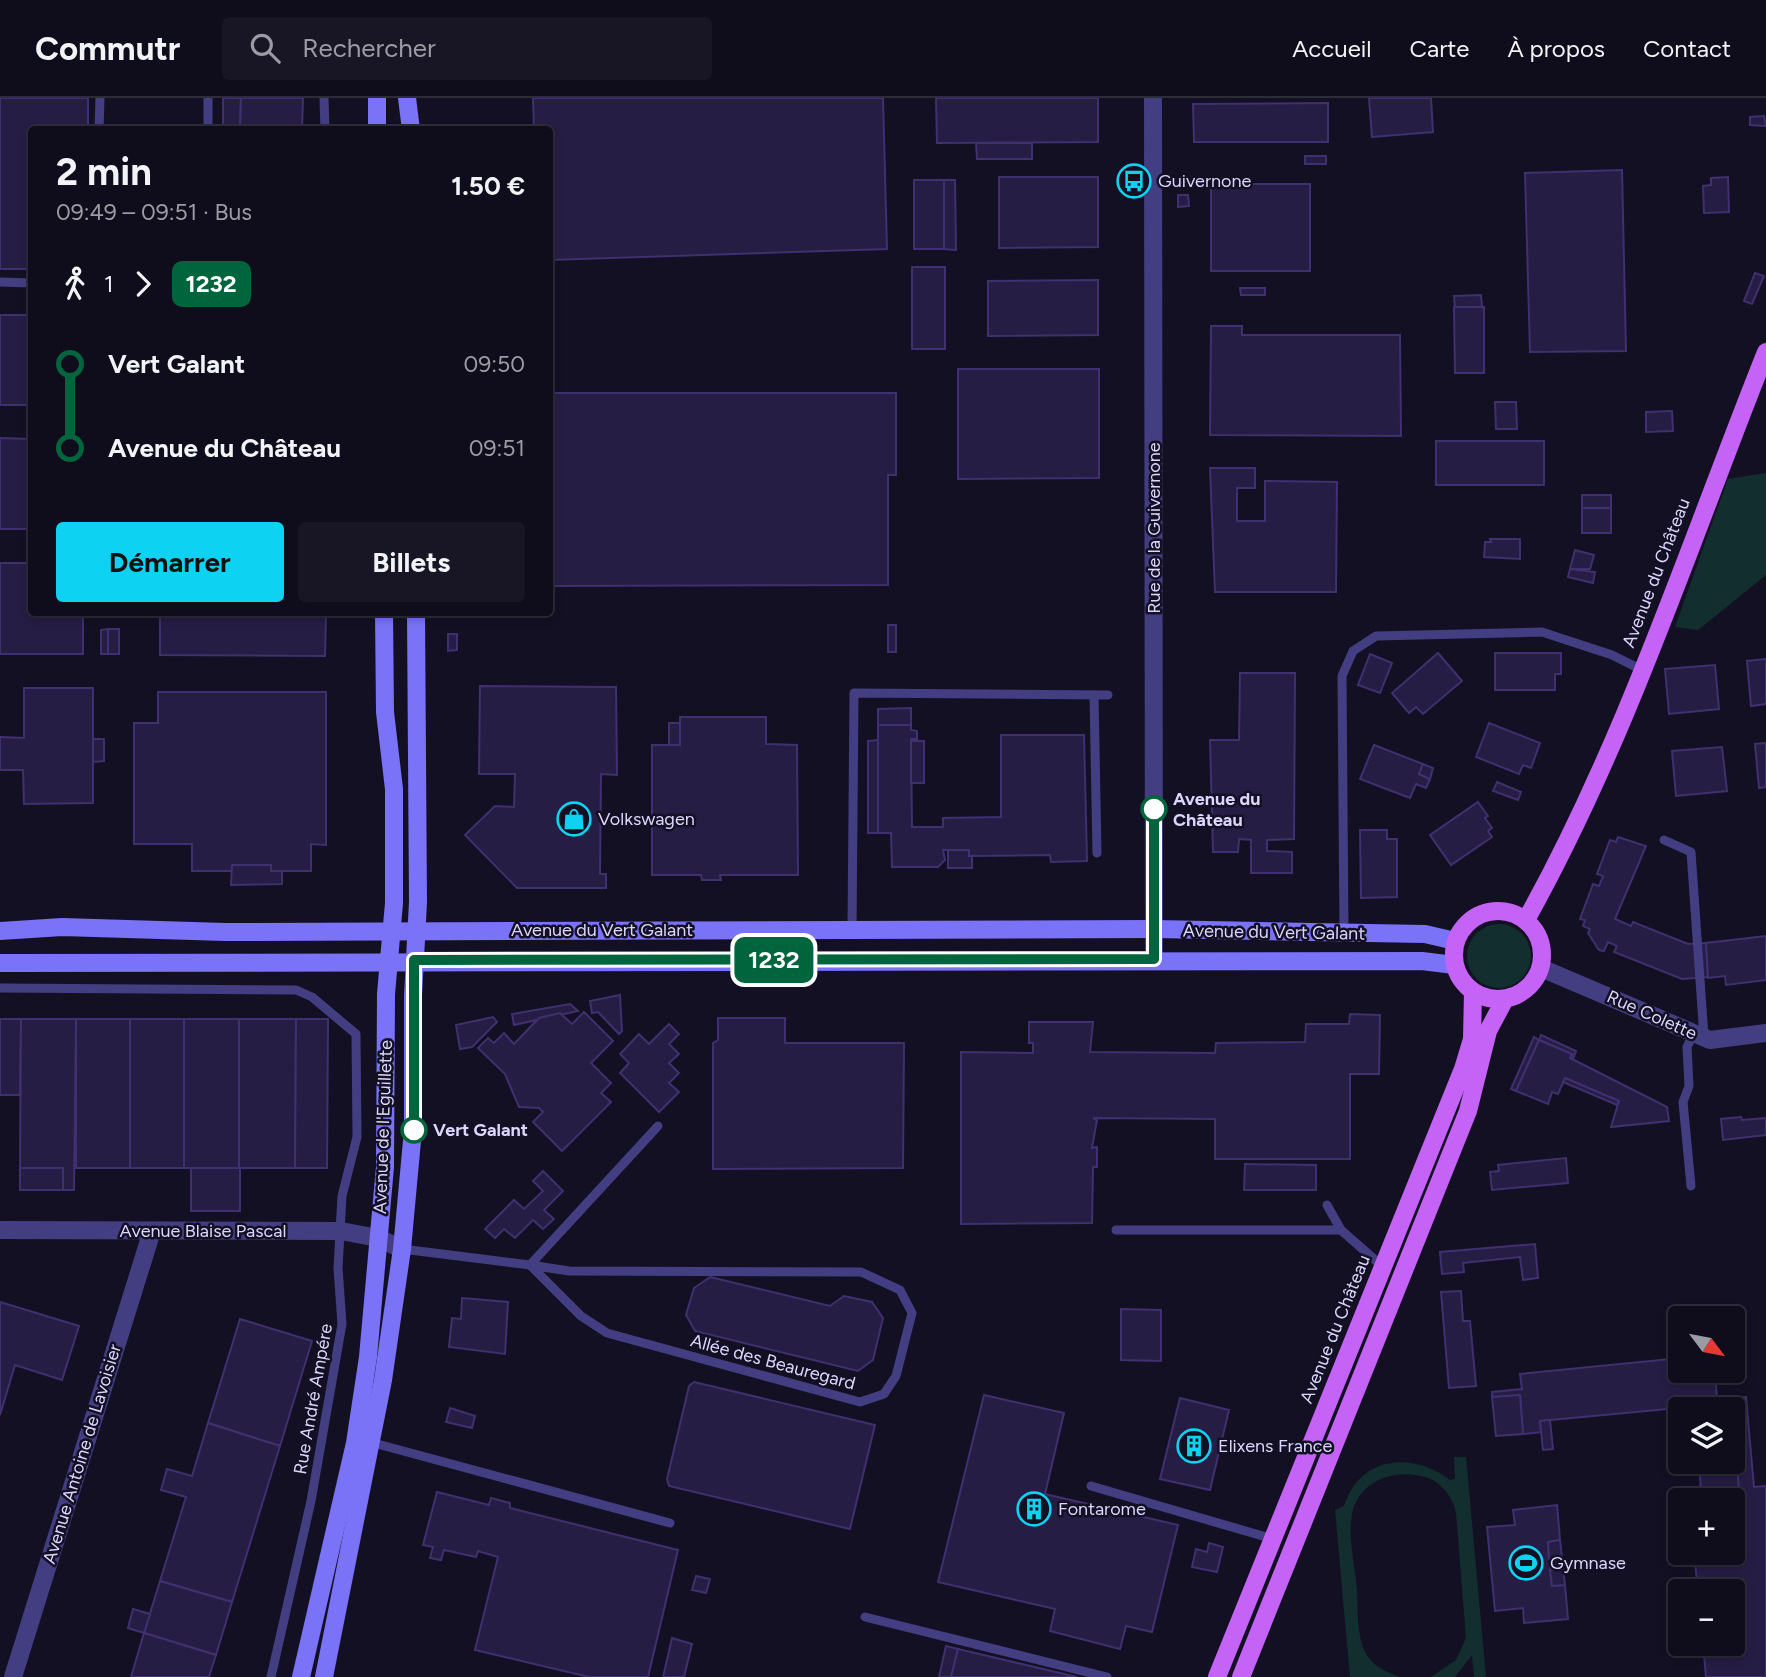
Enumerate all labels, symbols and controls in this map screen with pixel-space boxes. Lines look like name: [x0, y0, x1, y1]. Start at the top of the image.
search box: [222, 17, 712, 80]
text: Commutr: [35, 29, 180, 68]
icon: search: [246, 29, 284, 67]
text: Rechercher: [302, 32, 436, 64]
text: Accueil: [1292, 34, 1372, 63]
text: Carte: [1410, 34, 1469, 63]
text: À propos: [1507, 34, 1605, 63]
text: Contact: [1643, 34, 1731, 63]
text: 2 min: [56, 149, 152, 195]
bus stop icon: Guivernone: [1115, 162, 1153, 200]
text: 1.50 €: [451, 170, 525, 202]
place label: Guivernone: [1158, 170, 1251, 192]
text: 09:49 – 09:51 · Bus: [56, 198, 252, 226]
icon: walk: [56, 265, 94, 303]
icon: forward: [124, 265, 162, 303]
text: 1232: [186, 269, 237, 298]
text: 1: [104, 270, 114, 298]
text: Vert Galant: [108, 348, 245, 380]
text: 09:50: [463, 350, 525, 378]
text: Avenue du Château: [108, 432, 341, 464]
text: 09:51: [469, 434, 525, 462]
street label: Rue de la Guivernone: [1143, 442, 1165, 614]
street label: Avenue du Château: [1617, 495, 1695, 651]
button: Démarrer: [56, 522, 284, 602]
button: Billets: [298, 522, 525, 602]
place label: Avenue du Château: [1173, 788, 1260, 831]
marker: Avenue du Château: [1141, 796, 1167, 822]
shop icon: Volkswagen: [555, 800, 593, 838]
place label: Volkswagen: [598, 808, 695, 830]
street label: Avenue du Vert Galant: [511, 919, 693, 941]
street label: Avenue du Vert Galant: [1183, 919, 1365, 945]
line badge: 1232: [725, 937, 823, 983]
text: 1232: [748, 945, 800, 974]
street label: Rue Colette: [1604, 985, 1701, 1045]
street label: Avenue de l'Eguillette: [369, 1039, 397, 1214]
marker: Vert Galant: [401, 1117, 427, 1143]
place label: Vert Galant: [433, 1119, 528, 1141]
street label: Avenue Blaise Pascal: [120, 1220, 286, 1242]
street label: Avenue du Château: [1295, 1251, 1375, 1407]
north arrow: [1668, 1306, 1745, 1382]
map controls: [1668, 1306, 1745, 1656]
street label: Rue André Ampére: [289, 1322, 337, 1476]
street label: Allée des Beauregard: [688, 1329, 858, 1395]
street label: Avenue Antoine de Lavoisier: [38, 1341, 126, 1567]
button: layers: [1668, 1397, 1745, 1474]
building icon: Elixens France: [1175, 1427, 1213, 1465]
place label: Elixens France: [1218, 1435, 1333, 1457]
button: +: [1668, 1488, 1745, 1565]
building icon: Fontarome: [1015, 1490, 1053, 1528]
place label: Fontarome: [1058, 1498, 1146, 1520]
sports icon: Gymnase: [1507, 1544, 1545, 1582]
place label: Gymnase: [1550, 1552, 1626, 1574]
button: −: [1668, 1579, 1745, 1656]

